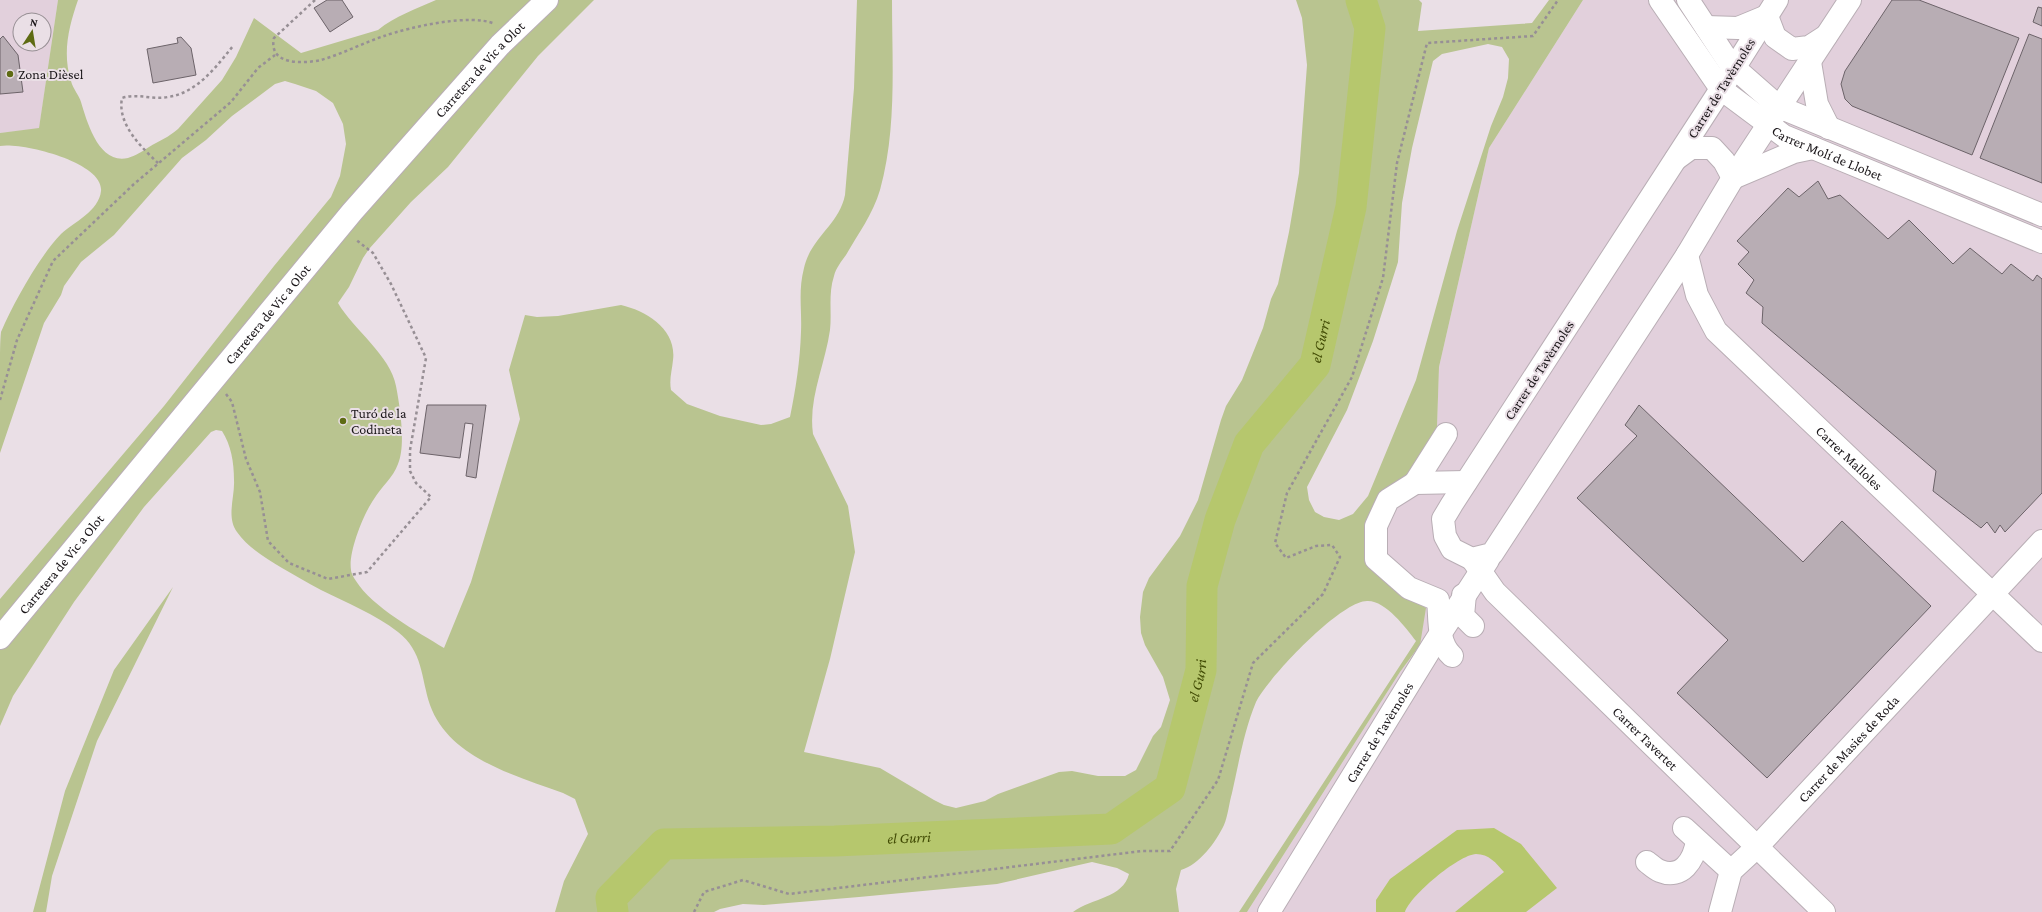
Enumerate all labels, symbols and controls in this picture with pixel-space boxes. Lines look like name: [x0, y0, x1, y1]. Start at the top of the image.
north arrow: [12, 12, 52, 52]
text: N: [29, 16, 39, 29]
street label: Carretera de Vic a Olot: [432, 18, 528, 121]
street label: Carrer de Tavèrnoles: [1684, 35, 1758, 141]
place label: Zona Dièsel: [18, 66, 84, 82]
marker: Zona Dièsel: [5, 69, 15, 79]
street label: Carrer Molí de Llobet: [1769, 122, 1885, 184]
street label: Carretera de Vic a Olot: [222, 261, 314, 367]
water label: el Gurri: [1308, 317, 1333, 364]
street label: Carrer de Tavèrnoles: [1501, 317, 1577, 423]
place label: Turó de la Codineta: [351, 405, 407, 437]
marker: Turó de la Codineta: [338, 416, 348, 426]
street label: Carrer Malloles: [1813, 422, 1886, 493]
street label: Carretera de Vic a Olot: [15, 511, 107, 617]
water label: el Gurri: [1185, 658, 1209, 704]
street label: Carrer de Tavèrnoles: [1342, 679, 1416, 785]
street label: Carrer de Masies de Roda: [1795, 692, 1902, 806]
street label: Carrer Tavertet: [1610, 703, 1682, 774]
water label: el Gurri: [887, 829, 932, 847]

